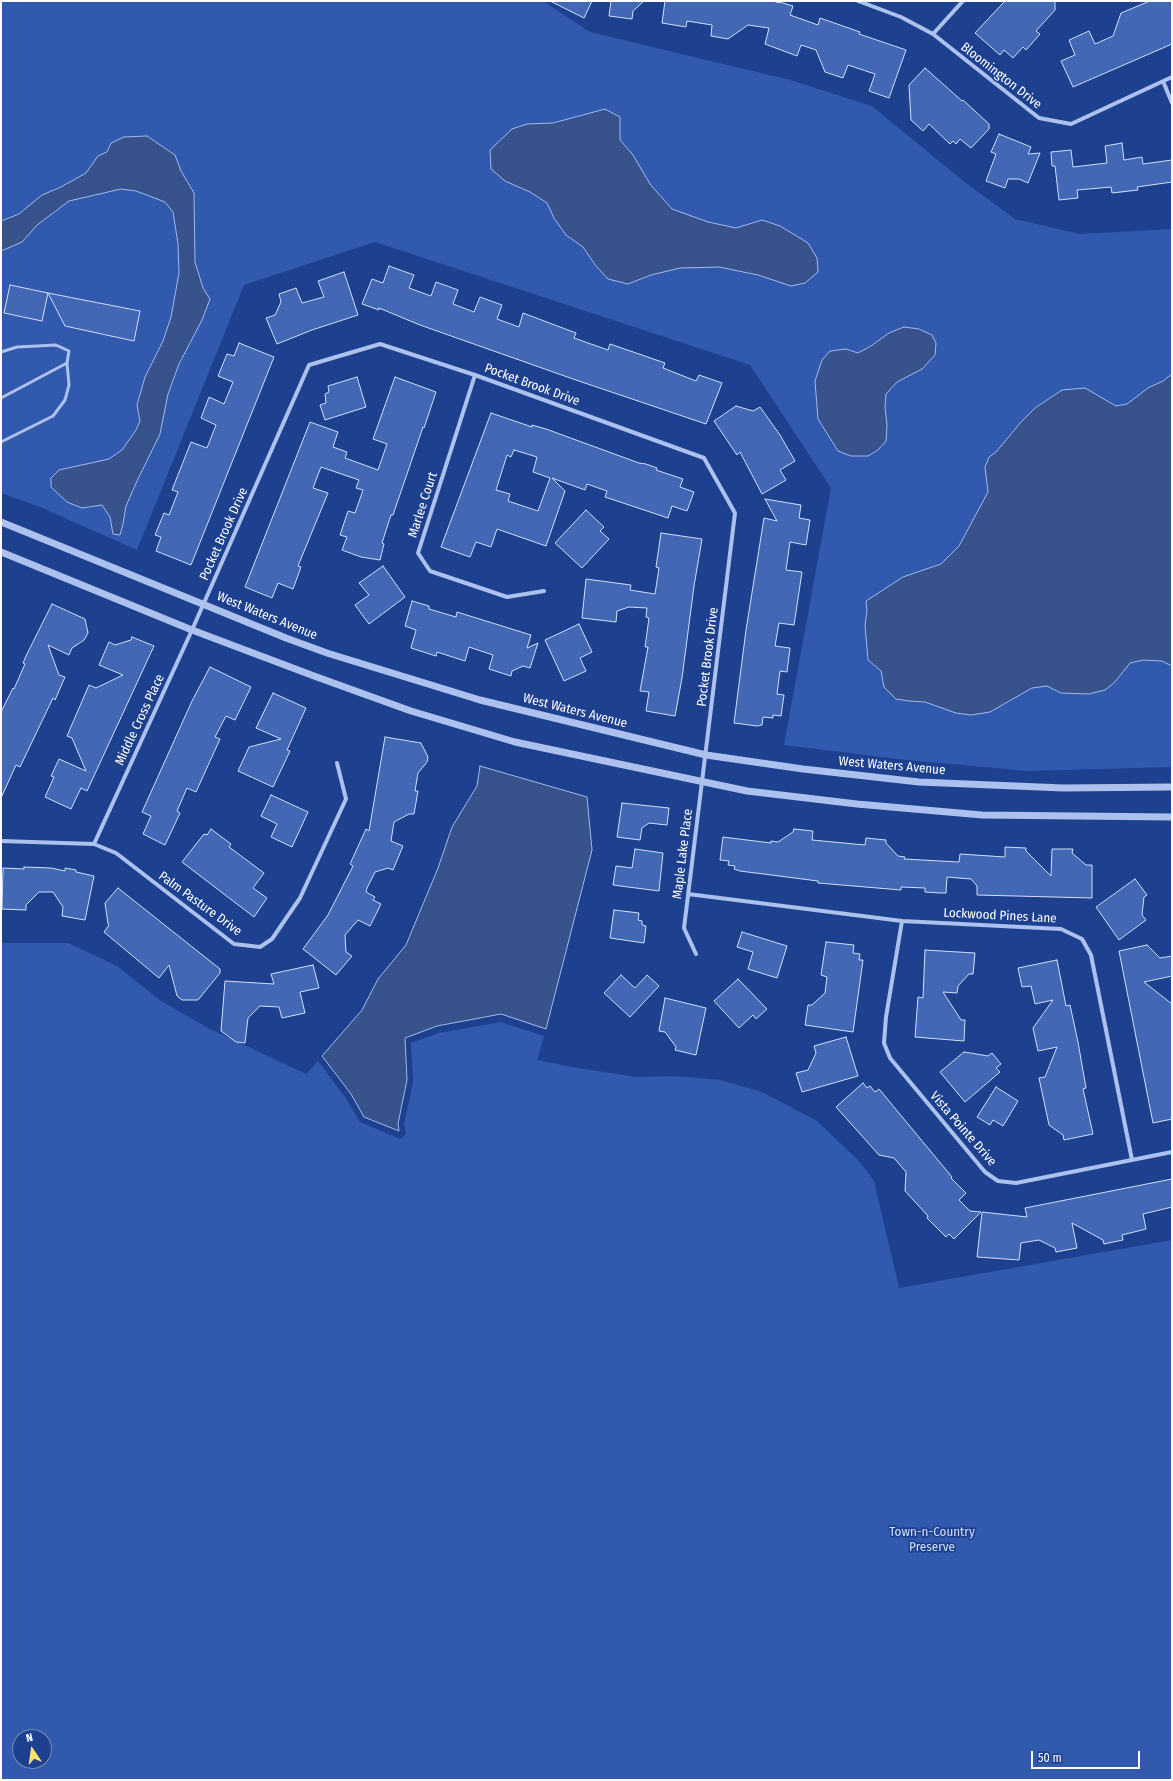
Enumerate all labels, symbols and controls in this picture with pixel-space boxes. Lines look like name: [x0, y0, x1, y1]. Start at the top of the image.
street label: Bloomington Drive: [957, 39, 1045, 113]
street label: Pocket Brook Drive: [482, 361, 582, 409]
street label: Marlee Court: [405, 470, 441, 540]
street label: Pocket Brook Drive: [197, 485, 251, 583]
street label: West Waters Avenue: [214, 589, 320, 643]
street label: Pocket Brook Drive: [694, 606, 722, 708]
street label: Middle Cross Place: [112, 672, 168, 768]
street label: West Waters Avenue: [521, 690, 629, 732]
street label: West Waters Avenue: [838, 754, 946, 778]
street label: Maple Lake Place: [670, 808, 696, 900]
street label: Palm Pasture Drive: [155, 869, 245, 939]
street label: Lockwood Pines Lane: [943, 905, 1057, 927]
street label: Vista Pointe Drive: [926, 1089, 1000, 1169]
park label: Town-n-Country Preserve: [889, 1524, 975, 1555]
north arrow: [12, 1729, 52, 1769]
text: N: [25, 1731, 34, 1745]
scale bar: [1033, 1743, 1142, 1769]
text: 50 m: [1038, 1751, 1062, 1765]

